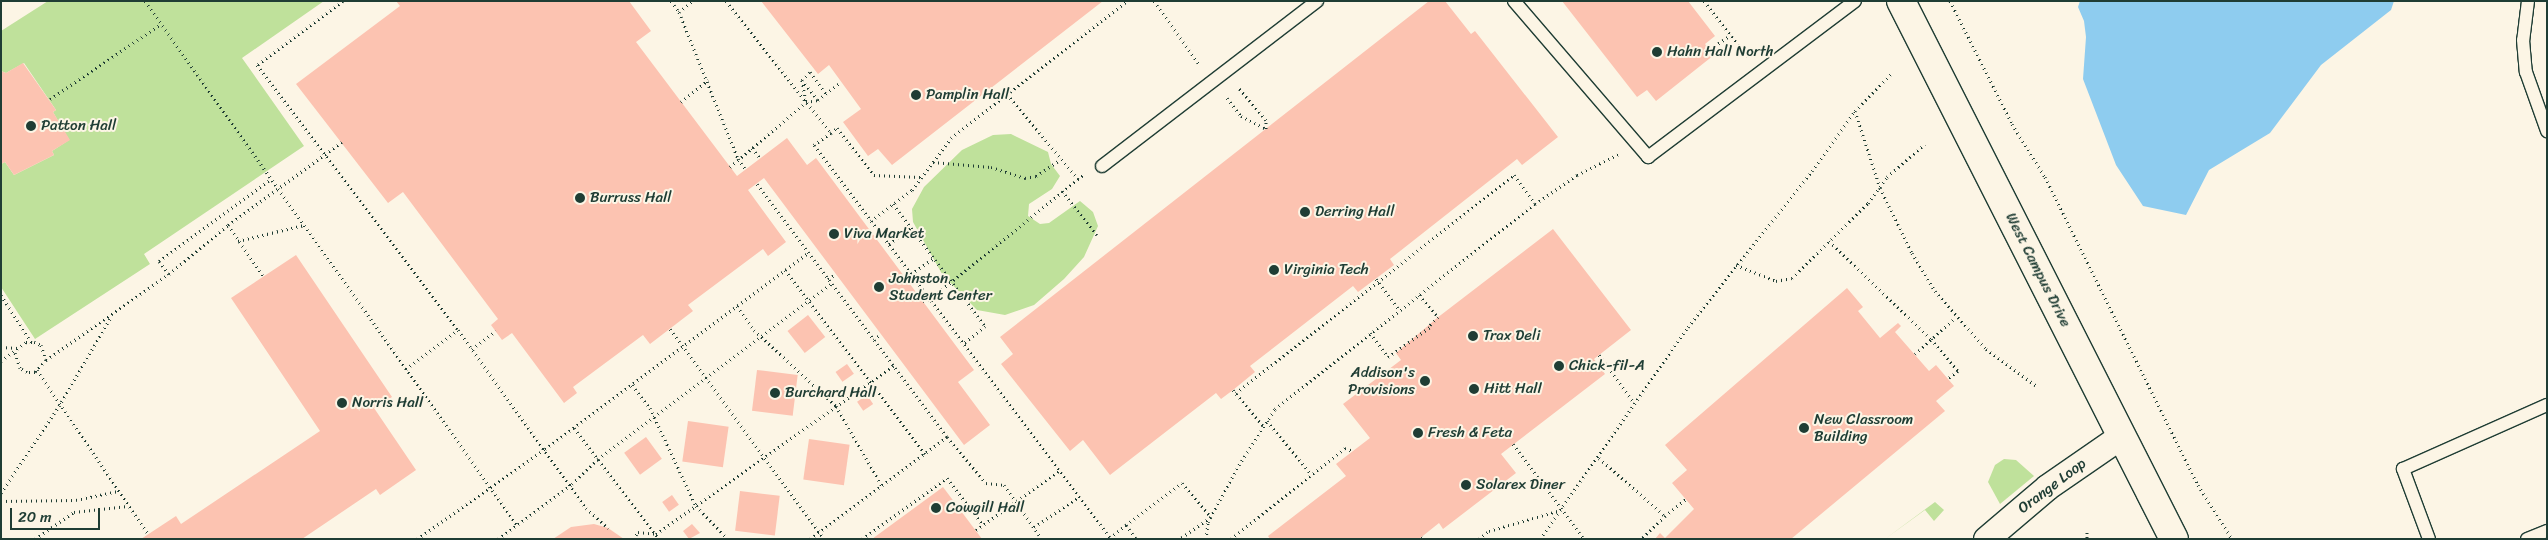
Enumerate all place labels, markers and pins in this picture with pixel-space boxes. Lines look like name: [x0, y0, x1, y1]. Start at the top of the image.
place label: Hahn Hall North: [1667, 43, 1774, 61]
marker: Hahn Hall North: [1651, 46, 1663, 58]
place label: Pamplin Hall: [926, 86, 1009, 104]
marker: Pamplin Hall: [910, 89, 922, 101]
place label: Patton Hall: [41, 117, 116, 135]
marker: Patton Hall: [25, 120, 37, 132]
place label: Burruss Hall: [590, 189, 671, 207]
marker: Burruss Hall: [574, 192, 586, 204]
place label: Derring Hall: [1315, 203, 1394, 221]
marker: Derring Hall: [1299, 206, 1311, 218]
place label: Viva Market: [844, 225, 923, 243]
marker: Viva Market: [828, 228, 840, 240]
place label: Virginia Tech: [1284, 261, 1369, 279]
marker: Virginia Tech: [1268, 264, 1280, 276]
place label: Johnston Student Center: [889, 269, 993, 304]
marker: Johnston Student Center: [873, 281, 885, 293]
place label: Trax Deli: [1483, 327, 1540, 345]
marker: Trax Deli: [1467, 330, 1479, 342]
place label: Chick-fil-A: [1569, 357, 1645, 375]
marker: Chick-fil-A: [1553, 360, 1565, 372]
place label: Addison's Provisions: [1348, 363, 1415, 398]
marker: Addison's Provisions: [1419, 375, 1431, 387]
place label: Hitt Hall: [1484, 380, 1542, 398]
marker: Hitt Hall: [1468, 383, 1480, 395]
place label: Burchard Hall: [785, 384, 876, 402]
marker: Burchard Hall: [769, 387, 781, 399]
place label: Norris Hall: [352, 394, 423, 412]
marker: Norris Hall: [336, 397, 348, 409]
place label: New Classroom Building: [1814, 410, 1913, 445]
marker: New Classroom Building: [1798, 422, 1810, 434]
place label: Fresh & Feta: [1428, 424, 1512, 442]
marker: Fresh & Feta: [1412, 427, 1424, 439]
place label: Solarex Diner: [1476, 476, 1565, 494]
marker: Solarex Diner: [1460, 479, 1472, 491]
place label: Cowgill Hall: [946, 499, 1024, 517]
marker: Cowgill Hall: [930, 502, 942, 514]

